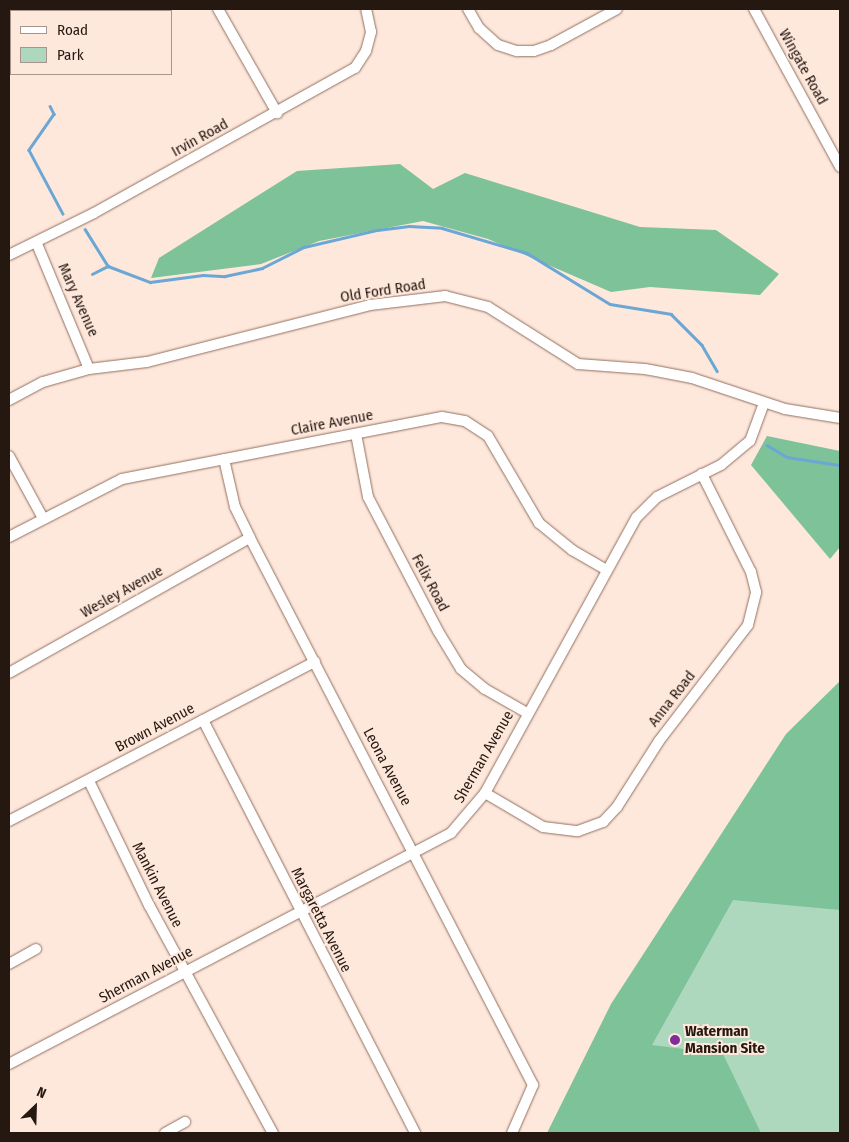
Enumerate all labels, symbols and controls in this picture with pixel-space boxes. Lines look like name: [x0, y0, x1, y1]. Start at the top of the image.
legend: [10, 10, 172, 75]
text: Road: [57, 21, 88, 39]
street label: Wingate Road: [775, 26, 831, 108]
text: Park: [57, 46, 84, 64]
street label: Irvin Road: [168, 115, 232, 161]
street label: Mary Avenue: [54, 260, 102, 340]
street label: Old Ford Road: [339, 275, 427, 307]
street label: Claire Avenue: [289, 406, 375, 440]
street label: Felix Road: [407, 551, 453, 615]
street label: Wesley Avenue: [78, 562, 166, 622]
street label: Anna Road: [645, 668, 699, 730]
street label: Brown Avenue: [112, 700, 198, 756]
street label: Sherman Avenue: [450, 708, 518, 806]
street label: Leona Avenue: [359, 725, 415, 809]
street label: Mankin Avenue: [128, 839, 186, 931]
street label: Margaretta Avenue: [287, 865, 355, 975]
street label: Sherman Avenue: [96, 943, 196, 1007]
place label: Waterman Mansion Site: [685, 1022, 765, 1057]
marker: Waterman Mansion Site: [669, 1034, 681, 1046]
north arrow: [10, 1082, 60, 1132]
text: N: [34, 1083, 49, 1102]

